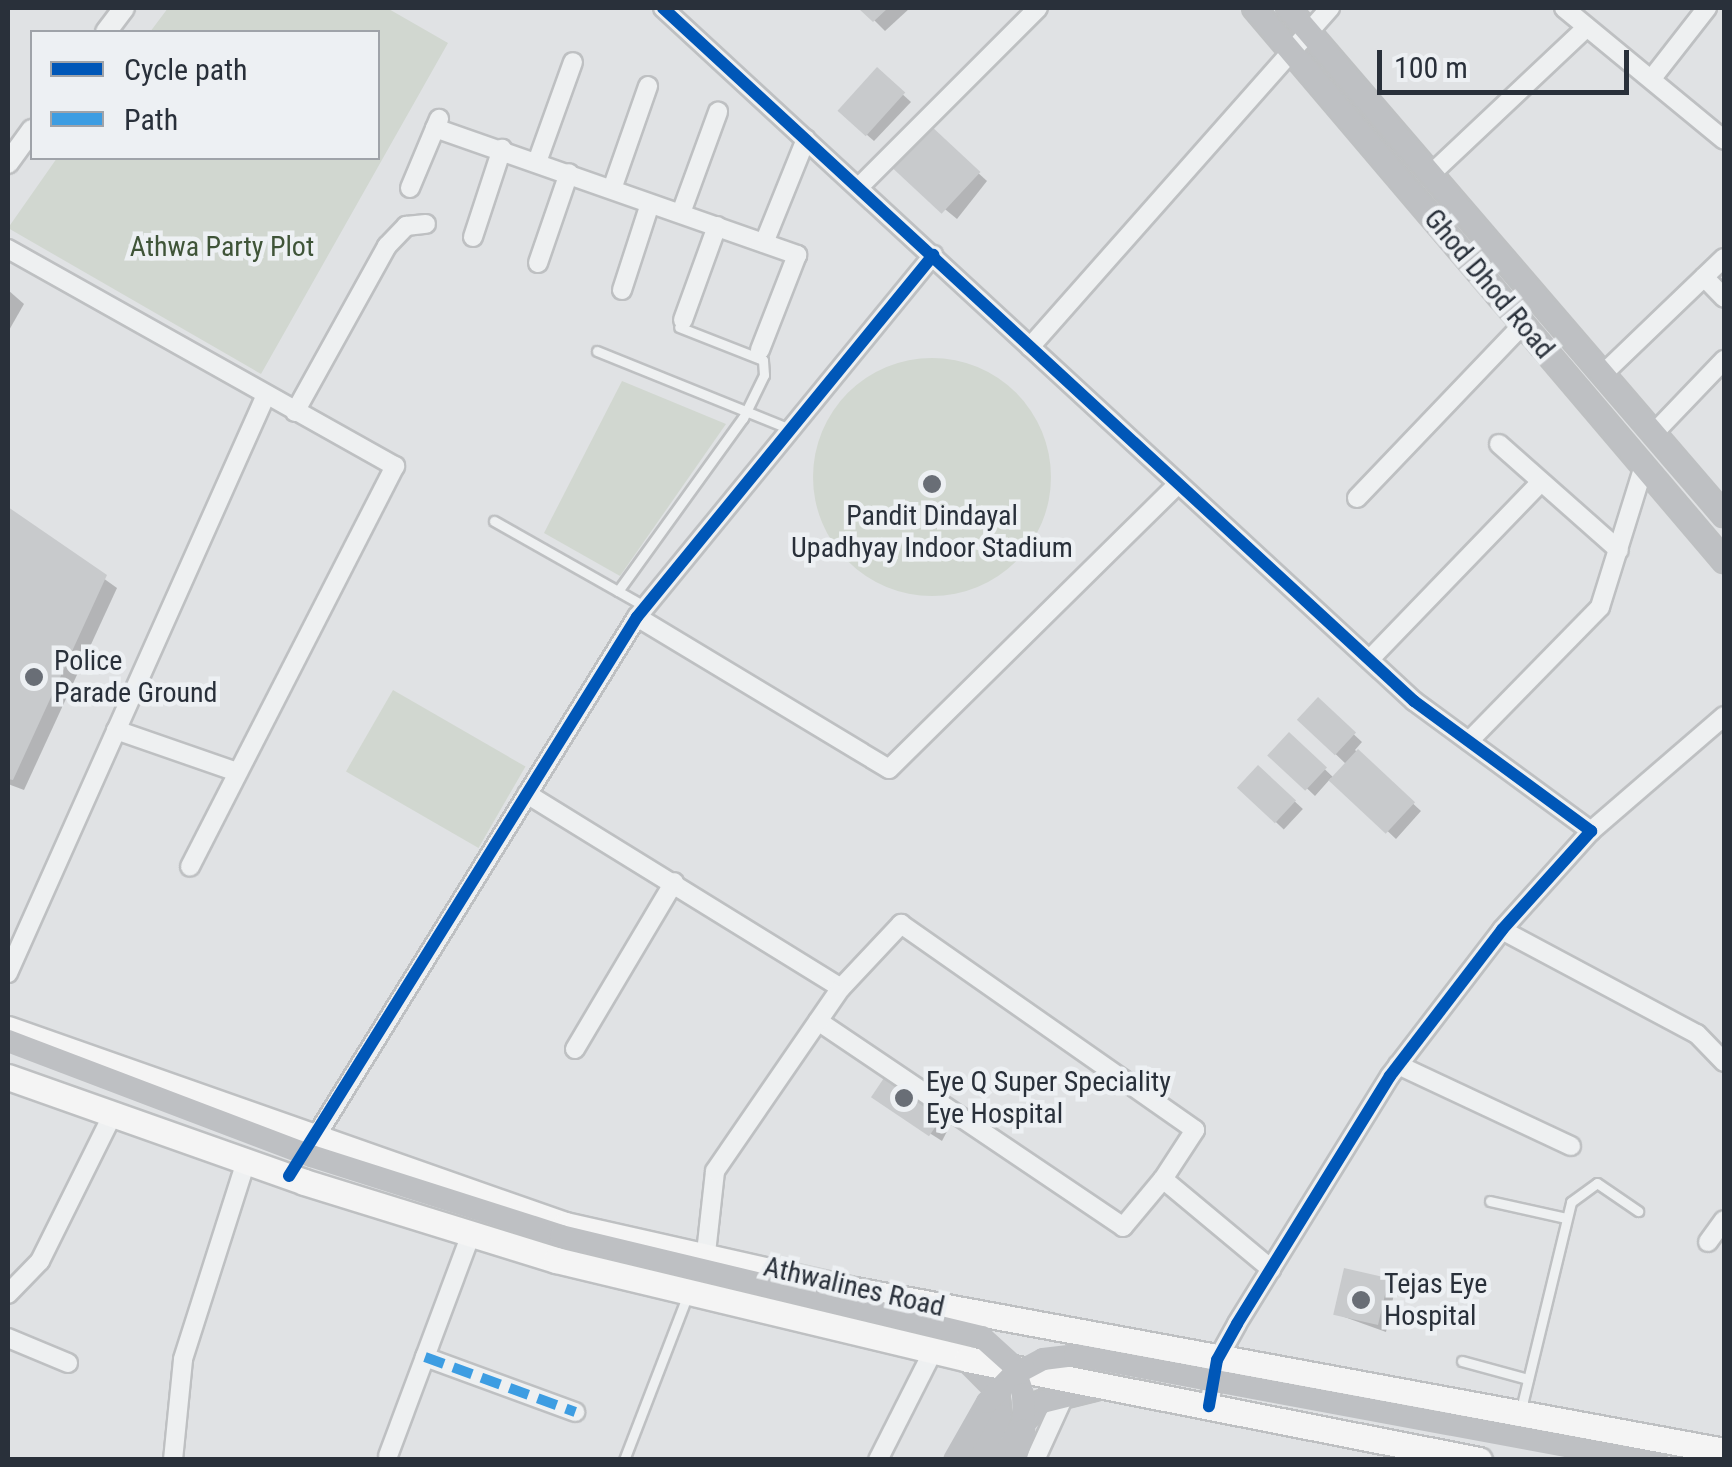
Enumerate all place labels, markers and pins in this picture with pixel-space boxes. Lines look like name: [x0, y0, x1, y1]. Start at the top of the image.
marker: Pandit Dindayal Upadhyay Indoor Stadium: [921, 473, 943, 495]
place label: Pandit Dindayal Upadhyay Indoor Stadium: [791, 499, 1073, 565]
place label: Police Parade Ground: [54, 644, 217, 710]
marker: Police Parade Ground: [23, 666, 45, 688]
place label: Eye Q Super Speciality Eye Hospital: [926, 1065, 1171, 1131]
marker: Eye Q Super Speciality Eye Hospital: [891, 1085, 917, 1111]
place label: Tejas Eye Hospital: [1384, 1267, 1487, 1333]
marker: Tejas Eye Hospital: [1348, 1287, 1374, 1313]

